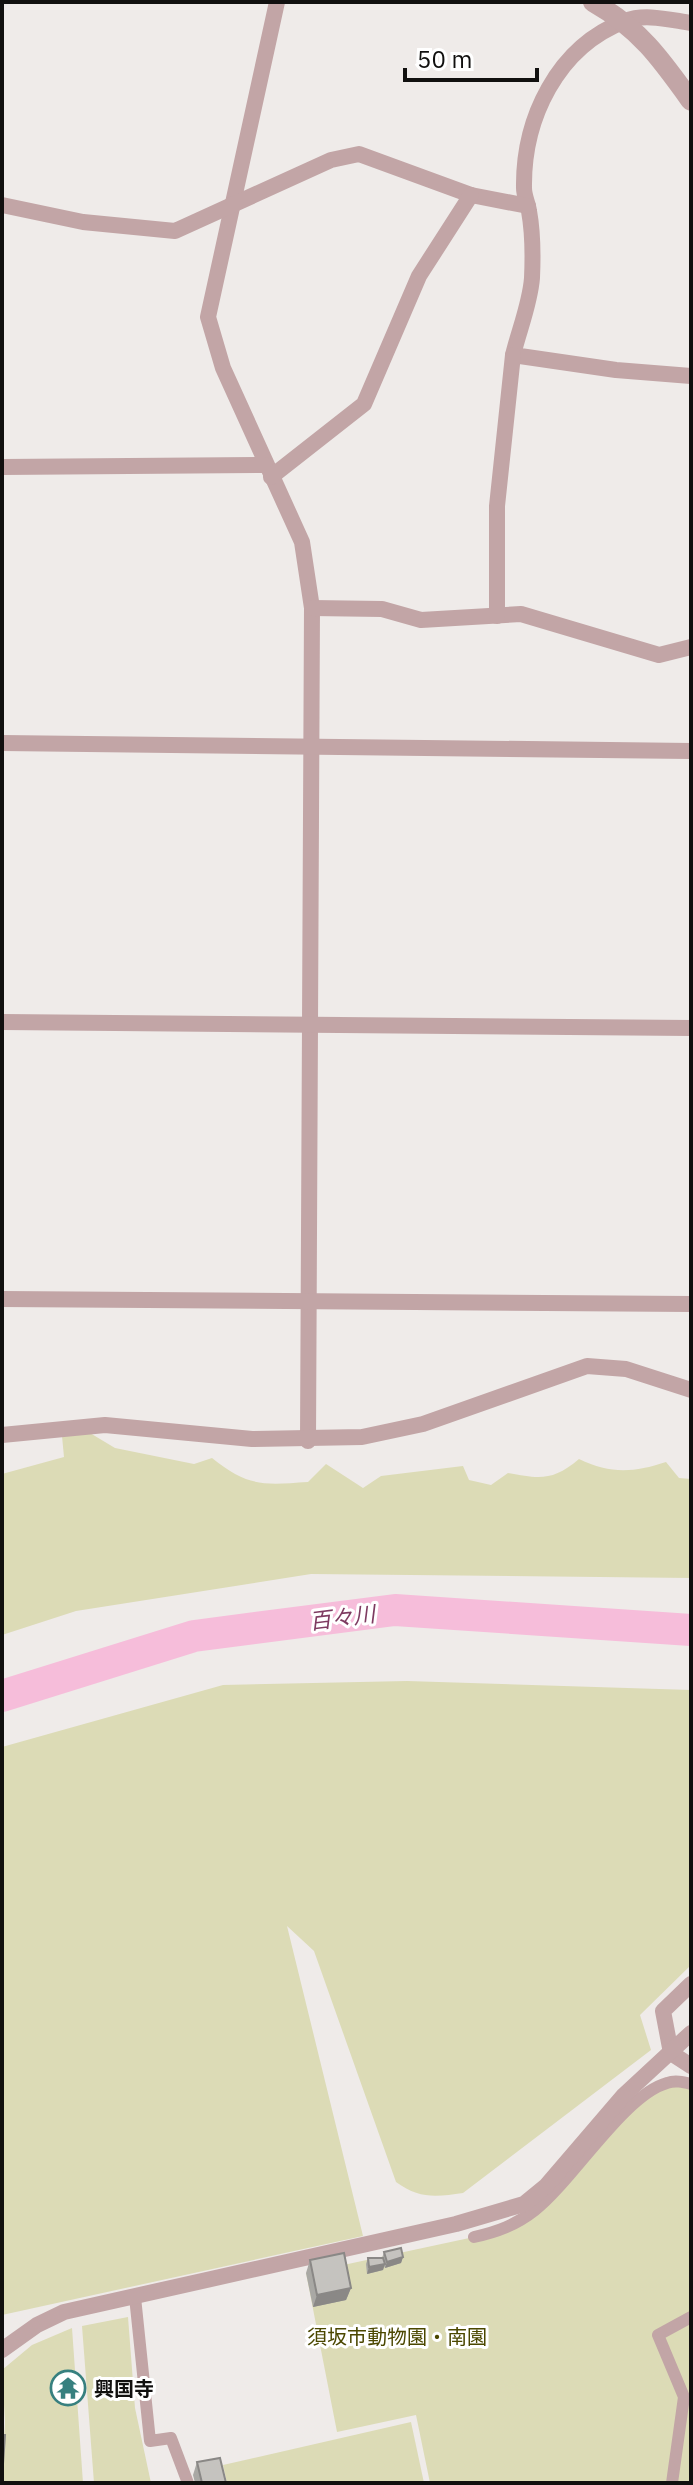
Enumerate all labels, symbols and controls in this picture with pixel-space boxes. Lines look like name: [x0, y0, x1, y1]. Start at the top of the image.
scale bar: [405, 32, 537, 82]
text: 50 m: [417, 43, 472, 75]
water label: 百々川: [307, 1598, 378, 1635]
park label: 須坂市動物園・南園: [307, 2323, 487, 2350]
temple icon: 興国寺: [49, 2369, 87, 2407]
place label: 興国寺: [94, 2375, 154, 2402]

